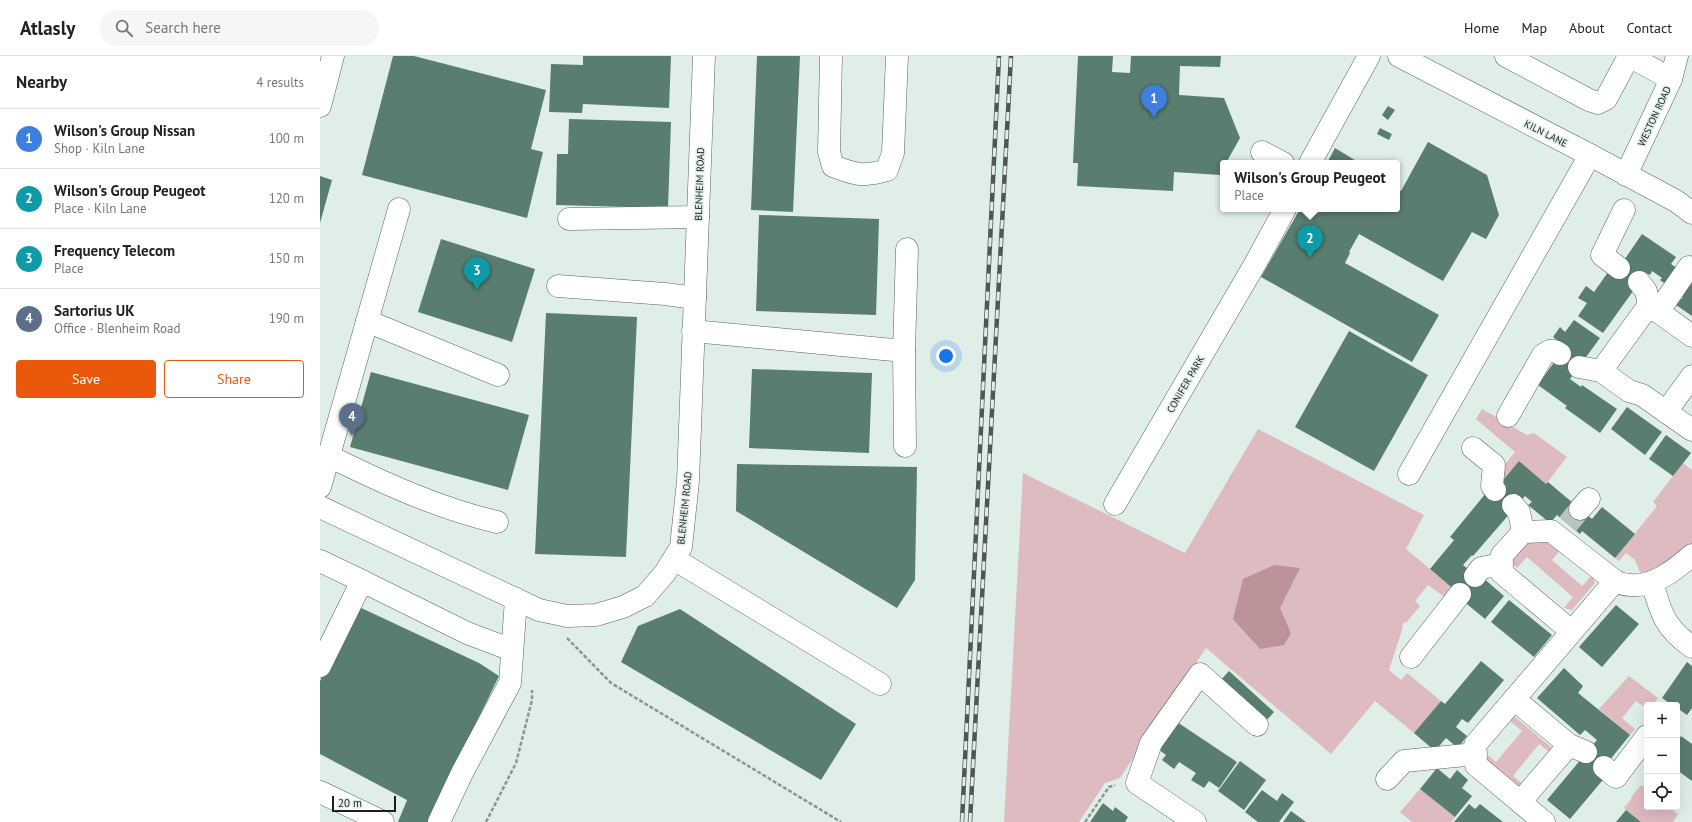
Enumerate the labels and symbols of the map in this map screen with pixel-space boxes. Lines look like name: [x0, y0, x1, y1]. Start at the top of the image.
street label: WESTON ROAD: [1635, 84, 1674, 148]
pin: 1: [1141, 85, 1167, 118]
street label: KILN LANE: [1522, 117, 1570, 150]
street label: BLENHEIM ROAD: [692, 147, 707, 221]
pin: 2: [1297, 225, 1323, 258]
pin: 3: [464, 257, 490, 290]
your location: [936, 346, 956, 366]
street label: CONIFER PARK: [1164, 353, 1207, 415]
pin: 4: [339, 403, 365, 436]
street label: BLENHEIM ROAD: [674, 471, 695, 545]
scale bar: [332, 794, 396, 813]

